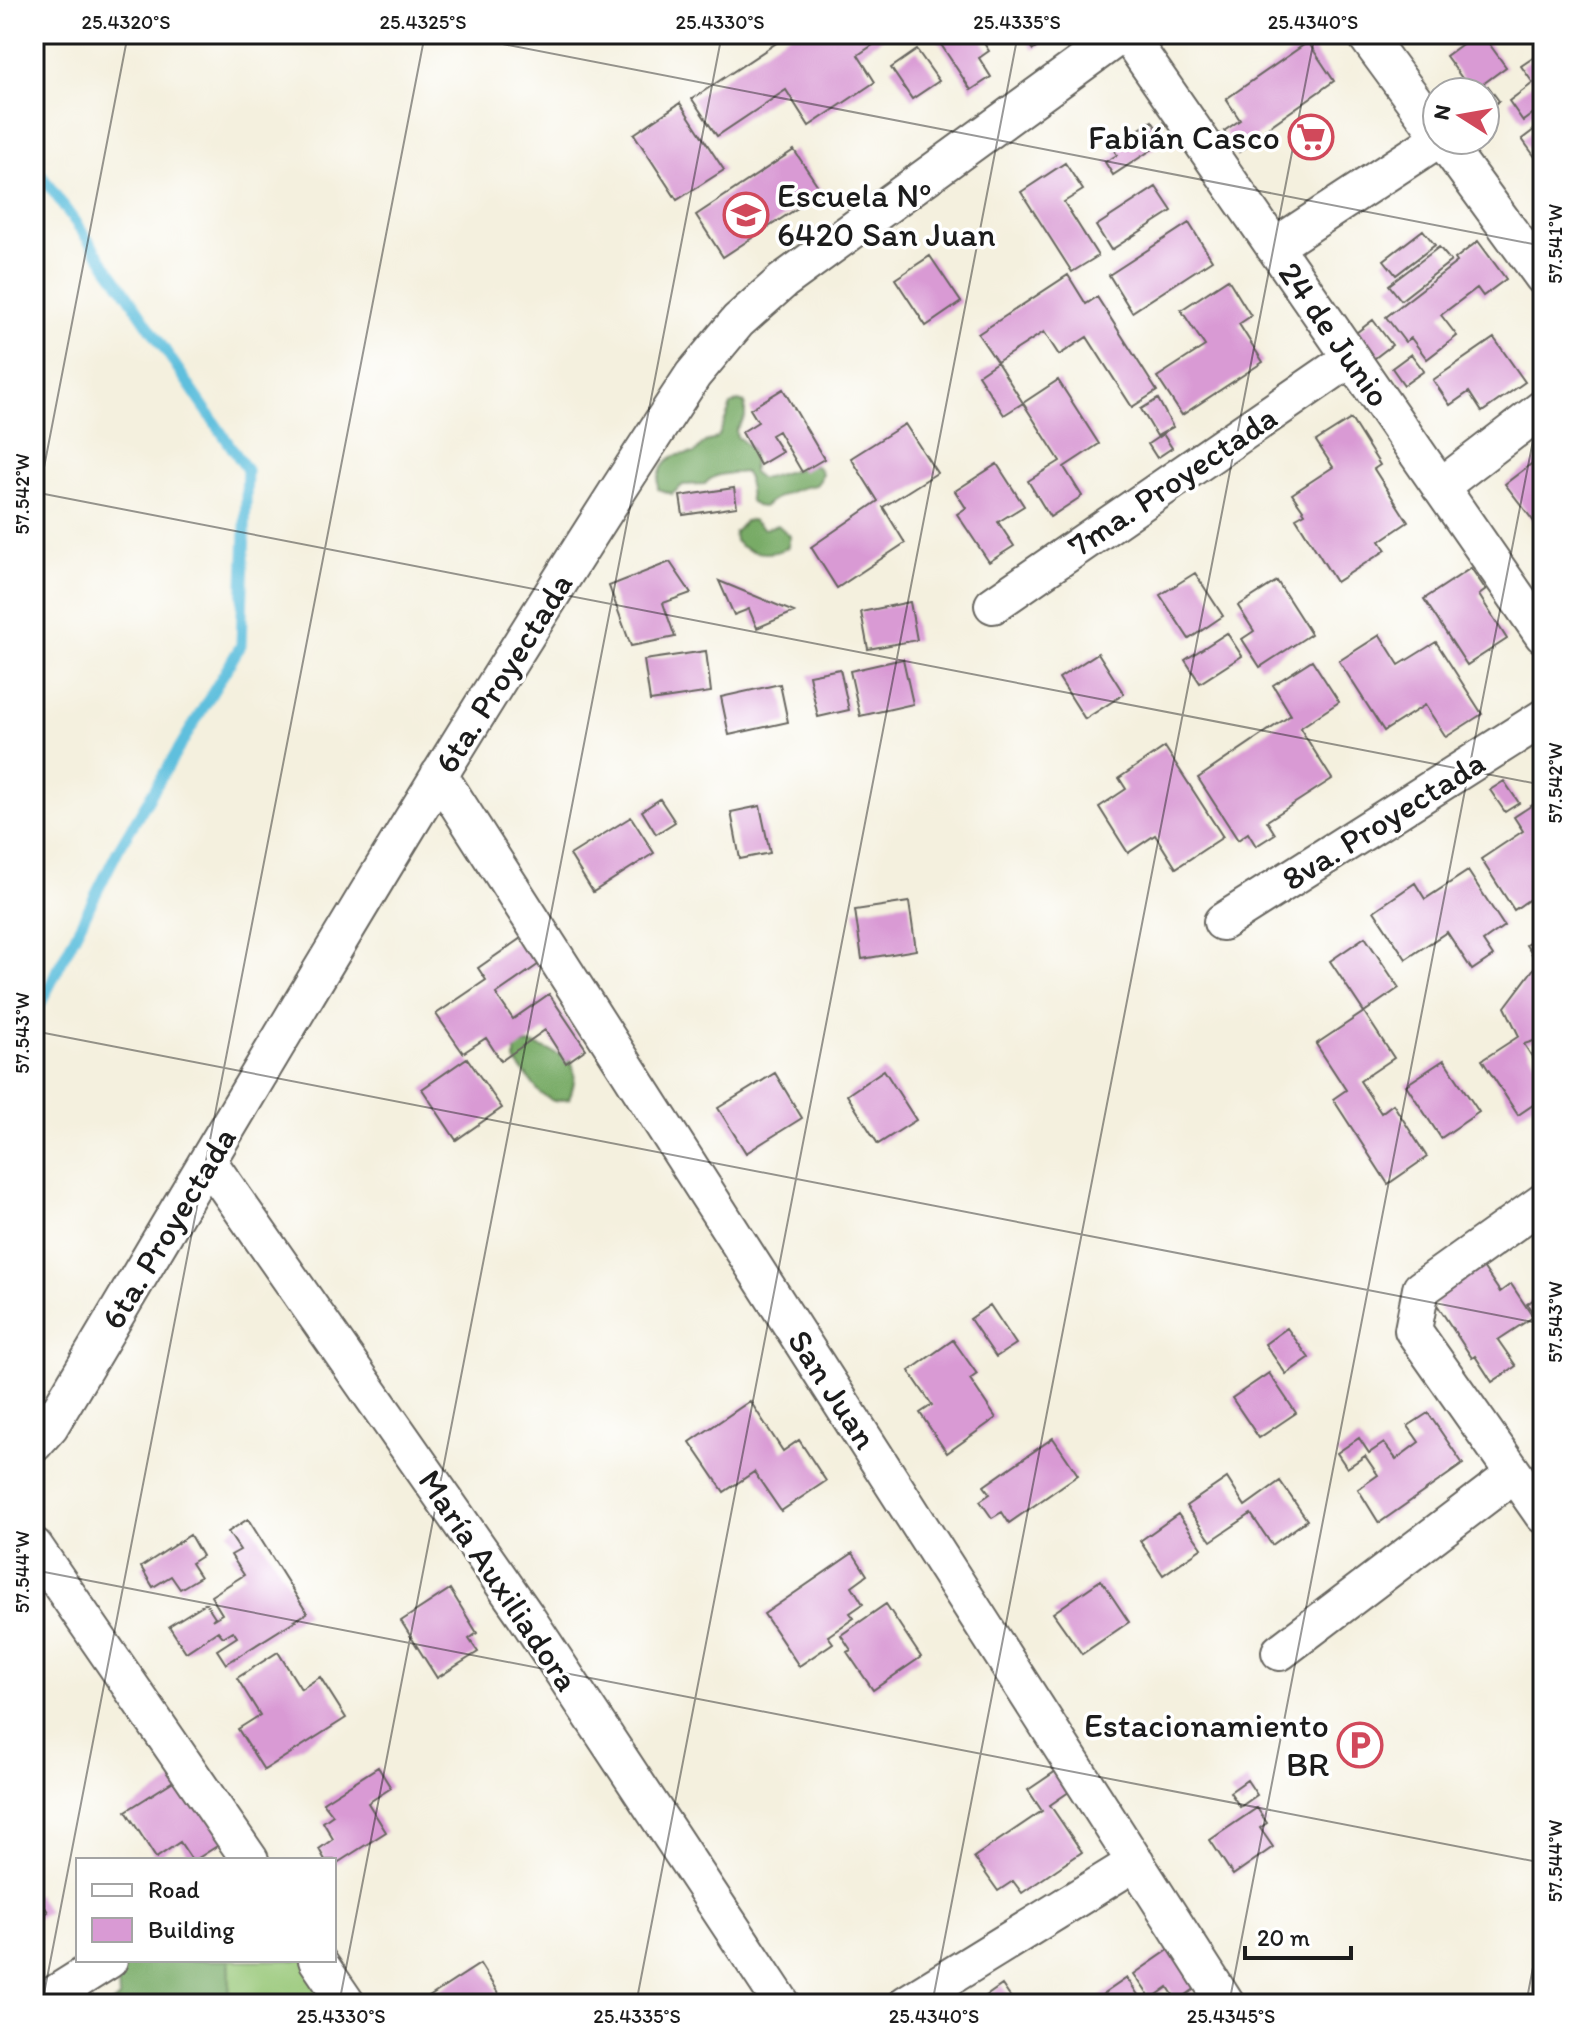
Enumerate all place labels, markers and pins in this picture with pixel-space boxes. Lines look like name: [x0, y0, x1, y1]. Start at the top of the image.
supermarket icon: Fabián Casco: [1287, 113, 1335, 161]
place label: Fabián Casco: [1088, 117, 1280, 158]
place label: Escuela Nº 6420 San Juan: [777, 175, 996, 255]
school or university icon: Escuela Nº 6420 San Juan: [722, 191, 770, 239]
place label: Estacionamiento BR: [1084, 1705, 1329, 1785]
parking icon: Estacionamiento BR: [1336, 1721, 1384, 1769]

